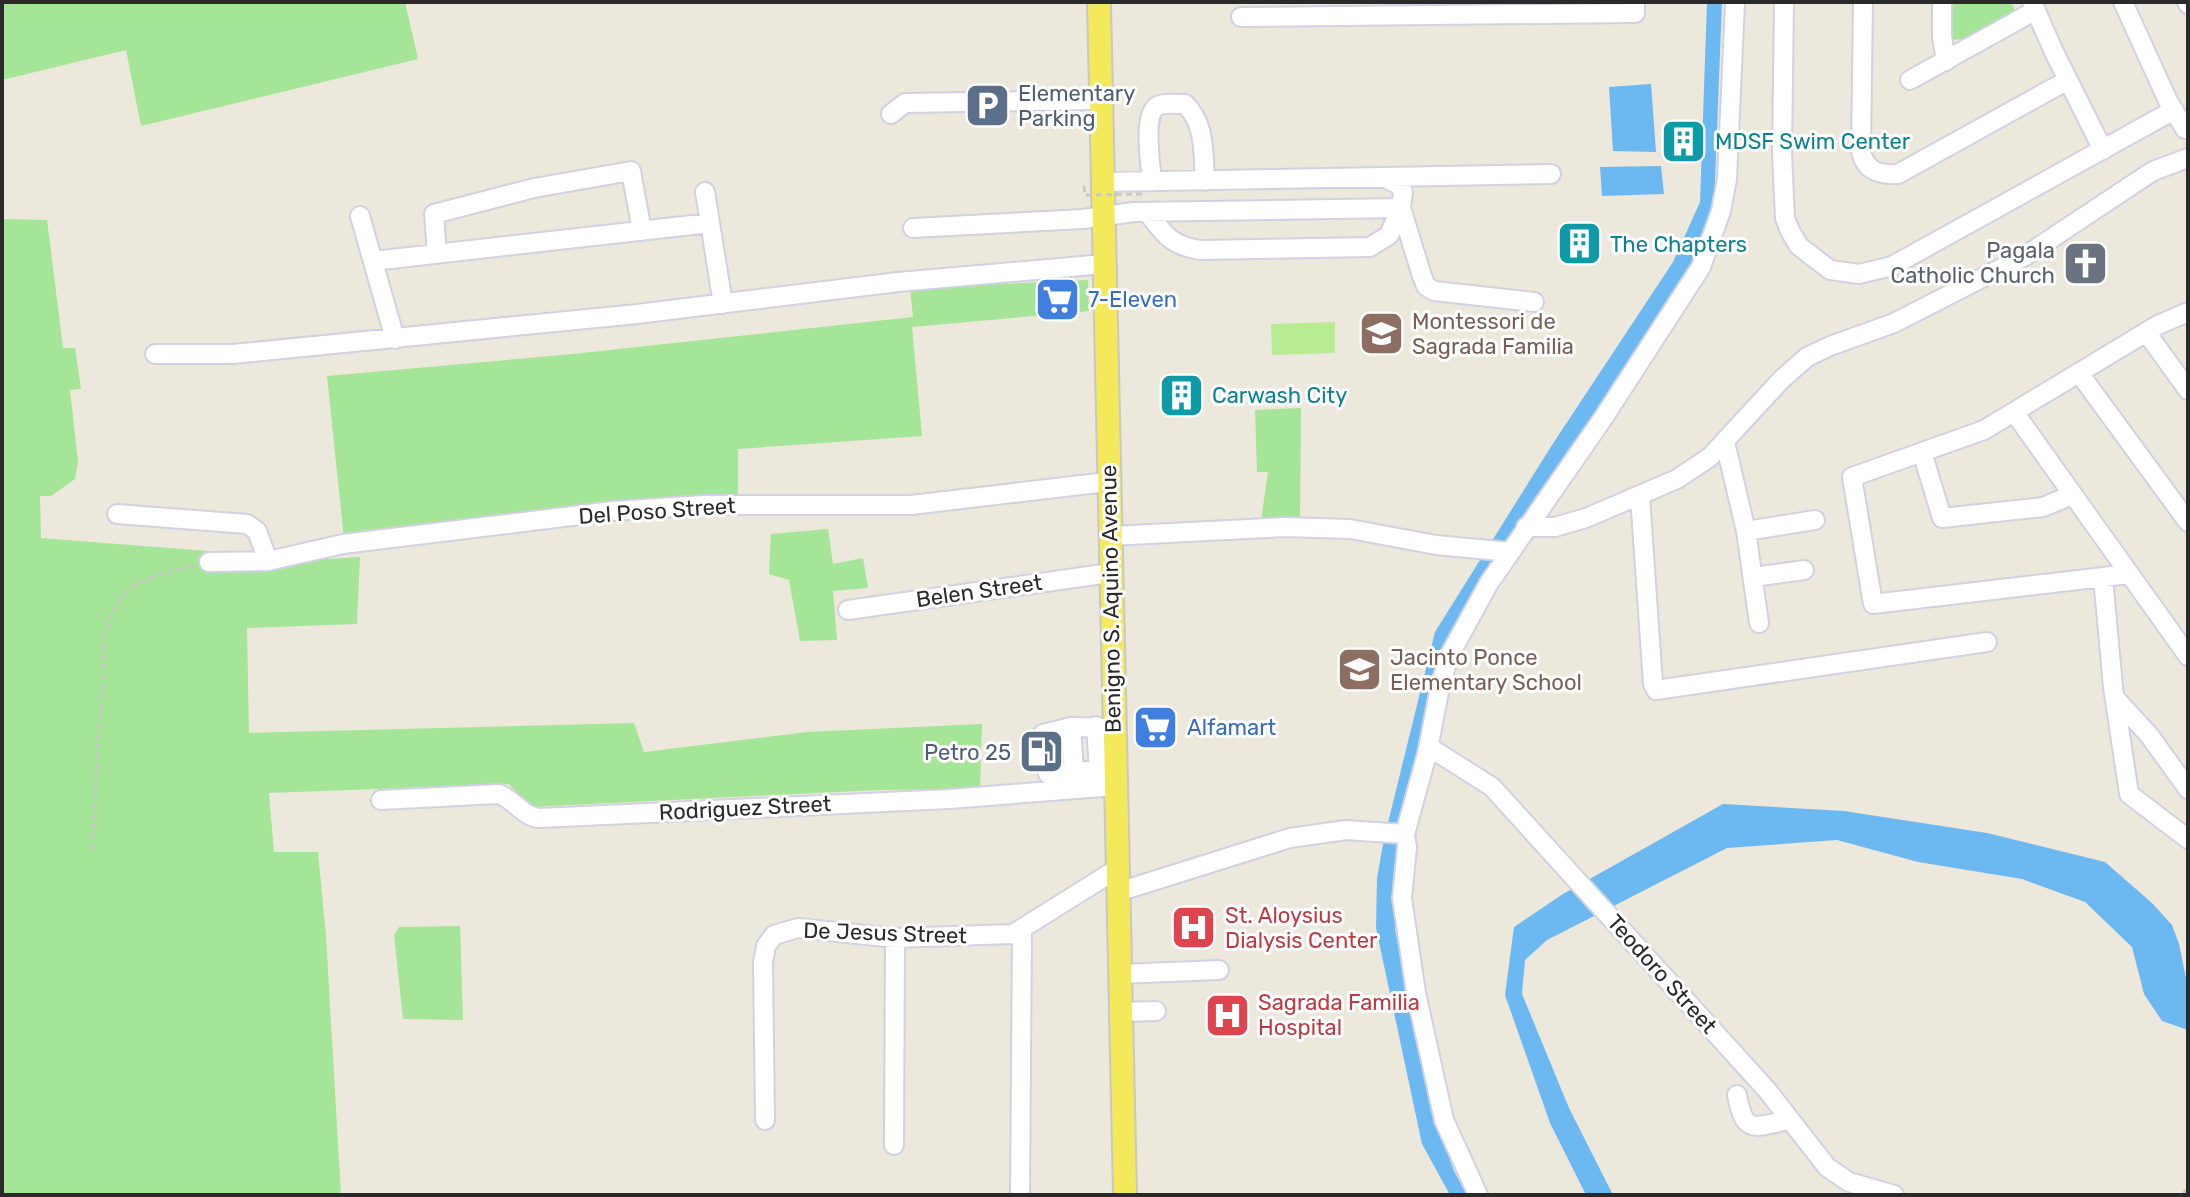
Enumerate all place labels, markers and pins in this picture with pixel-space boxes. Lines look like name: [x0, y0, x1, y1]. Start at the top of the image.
place label: Elementary Parking: [1018, 80, 1135, 132]
parking icon: Elementary Parking: [963, 82, 1011, 130]
building icon: MDSF Swim Center: [1660, 117, 1708, 165]
place label: MDSF Swim Center: [1715, 128, 1911, 155]
building icon: The Chapters: [1555, 220, 1603, 268]
place label: The Chapters: [1610, 231, 1747, 258]
place label: Pagala Catholic Church: [1890, 237, 2055, 289]
church icon: Pagala Catholic Church: [2062, 239, 2110, 287]
supermarket icon: 7-Eleven: [1033, 275, 1081, 323]
place label: 7-Eleven: [1088, 286, 1177, 313]
place label: Montessori de Sagrada Familia: [1412, 308, 1574, 360]
school or university icon: Montessori de Sagrada Familia: [1357, 310, 1405, 358]
building icon: Carwash City: [1157, 371, 1205, 419]
place label: Carwash City: [1212, 382, 1347, 409]
place label: Jacinto Ponce Elementary School: [1390, 644, 1582, 696]
school or university icon: Jacinto Ponce Elementary School: [1335, 646, 1383, 694]
supermarket icon: Alfamart: [1132, 703, 1180, 751]
place label: Alfamart: [1187, 714, 1277, 741]
fuel station icon: Petro 25: [1018, 728, 1066, 776]
place label: Petro 25: [924, 739, 1011, 766]
place label: St. Aloysius Dialysis Center: [1225, 902, 1378, 954]
hospital icon: St. Aloysius Dialysis Center: [1170, 904, 1218, 952]
place label: Sagrada Familia Hospital: [1258, 989, 1420, 1041]
hospital icon: Sagrada Familia Hospital: [1203, 991, 1251, 1039]

